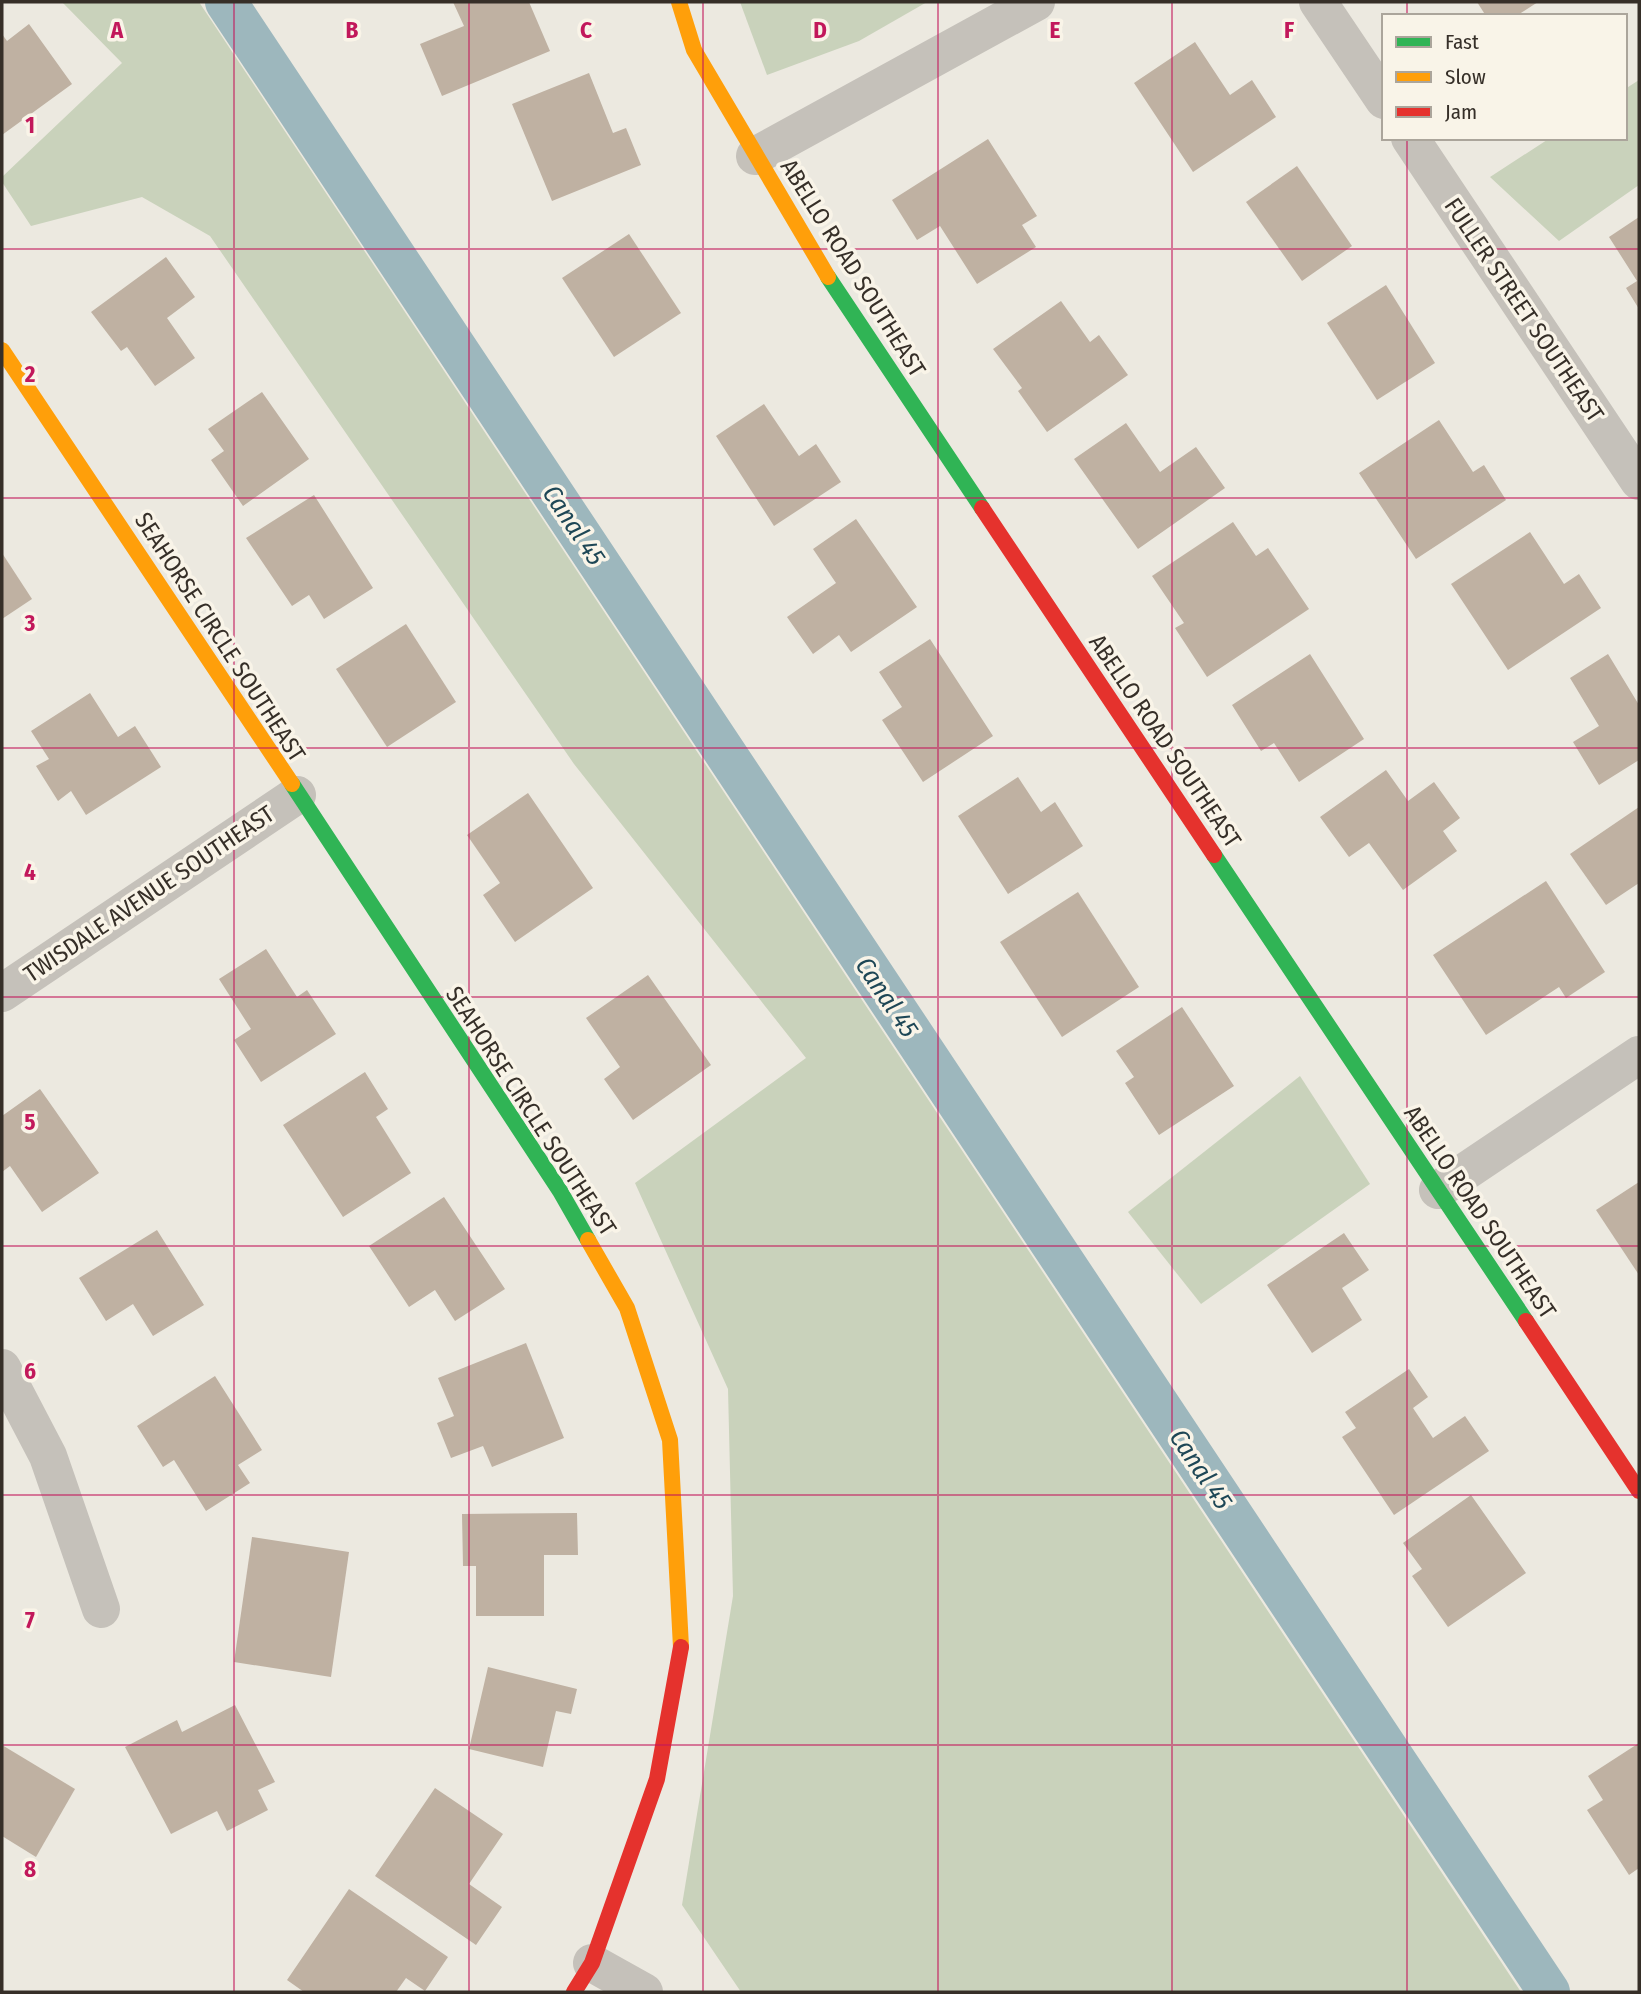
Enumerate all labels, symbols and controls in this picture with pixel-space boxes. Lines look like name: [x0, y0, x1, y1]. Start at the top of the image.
legend: [1382, 14, 1627, 140]
text: A: [110, 16, 124, 44]
text: B: [346, 16, 359, 44]
text: C: [580, 16, 592, 44]
text: D: [813, 16, 827, 44]
text: E: [1050, 16, 1061, 44]
text: F: [1284, 16, 1294, 44]
text: Fast: [1445, 29, 1479, 55]
text: Slow: [1445, 64, 1486, 90]
text: Jam: [1445, 99, 1477, 125]
text: 1: [25, 111, 35, 139]
street label: ABELLO ROAD SOUTHEAST: [775, 154, 931, 382]
street label: FULLER STREET SOUTHEAST: [1439, 193, 1609, 427]
text: 2: [24, 360, 36, 388]
water label: Canal 45: [536, 479, 612, 571]
street label: SEAHORSE CIRCLE SOUTHEAST: [129, 507, 311, 767]
text: 3: [24, 609, 36, 637]
street label: ABELLO ROAD SOUTHEAST: [1083, 629, 1247, 853]
street label: TWISDALE AVENUE SOUTHEAST: [19, 800, 279, 988]
text: 4: [24, 858, 36, 886]
water label: Canal 45: [849, 951, 925, 1043]
street label: SEAHORSE CIRCLE SOUTHEAST: [440, 981, 622, 1241]
street label: ABELLO ROAD SOUTHEAST: [1398, 1100, 1562, 1324]
text: 5: [24, 1108, 36, 1136]
text: 6: [24, 1357, 36, 1385]
water label: Canal 45: [1163, 1423, 1239, 1515]
text: 7: [25, 1606, 35, 1634]
text: 8: [24, 1855, 36, 1883]

